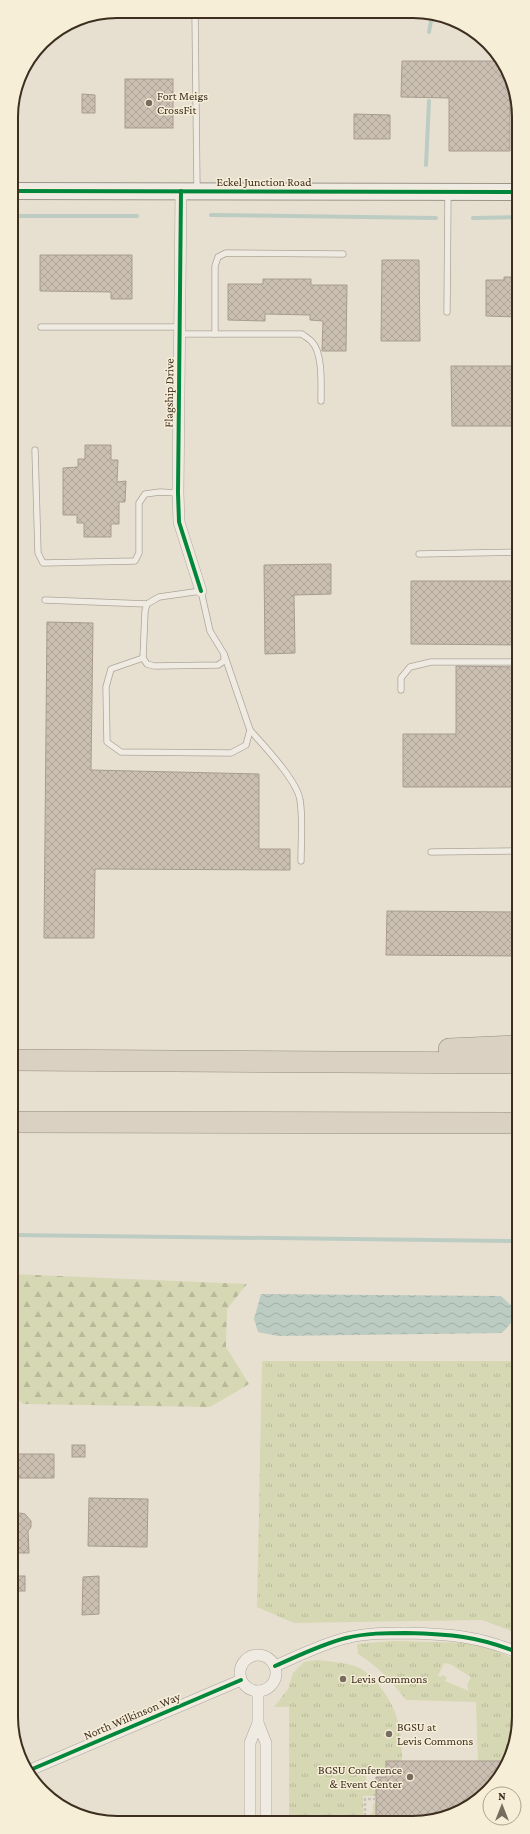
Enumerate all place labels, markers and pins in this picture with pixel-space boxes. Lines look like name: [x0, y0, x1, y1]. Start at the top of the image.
place label: Fort Meigs CrossFit: [157, 89, 208, 117]
marker: Fort Meigs CrossFit: [144, 98, 154, 108]
place label: Levis Commons: [351, 1672, 428, 1686]
marker: Levis Commons: [338, 1674, 348, 1684]
place label: BGSU at Levis Commons: [397, 1720, 474, 1748]
marker: BGSU at Levis Commons: [384, 1729, 394, 1739]
place label: BGSU Conference & Event Center: [318, 1763, 403, 1791]
marker: BGSU Conference & Event Center: [405, 1772, 415, 1782]

